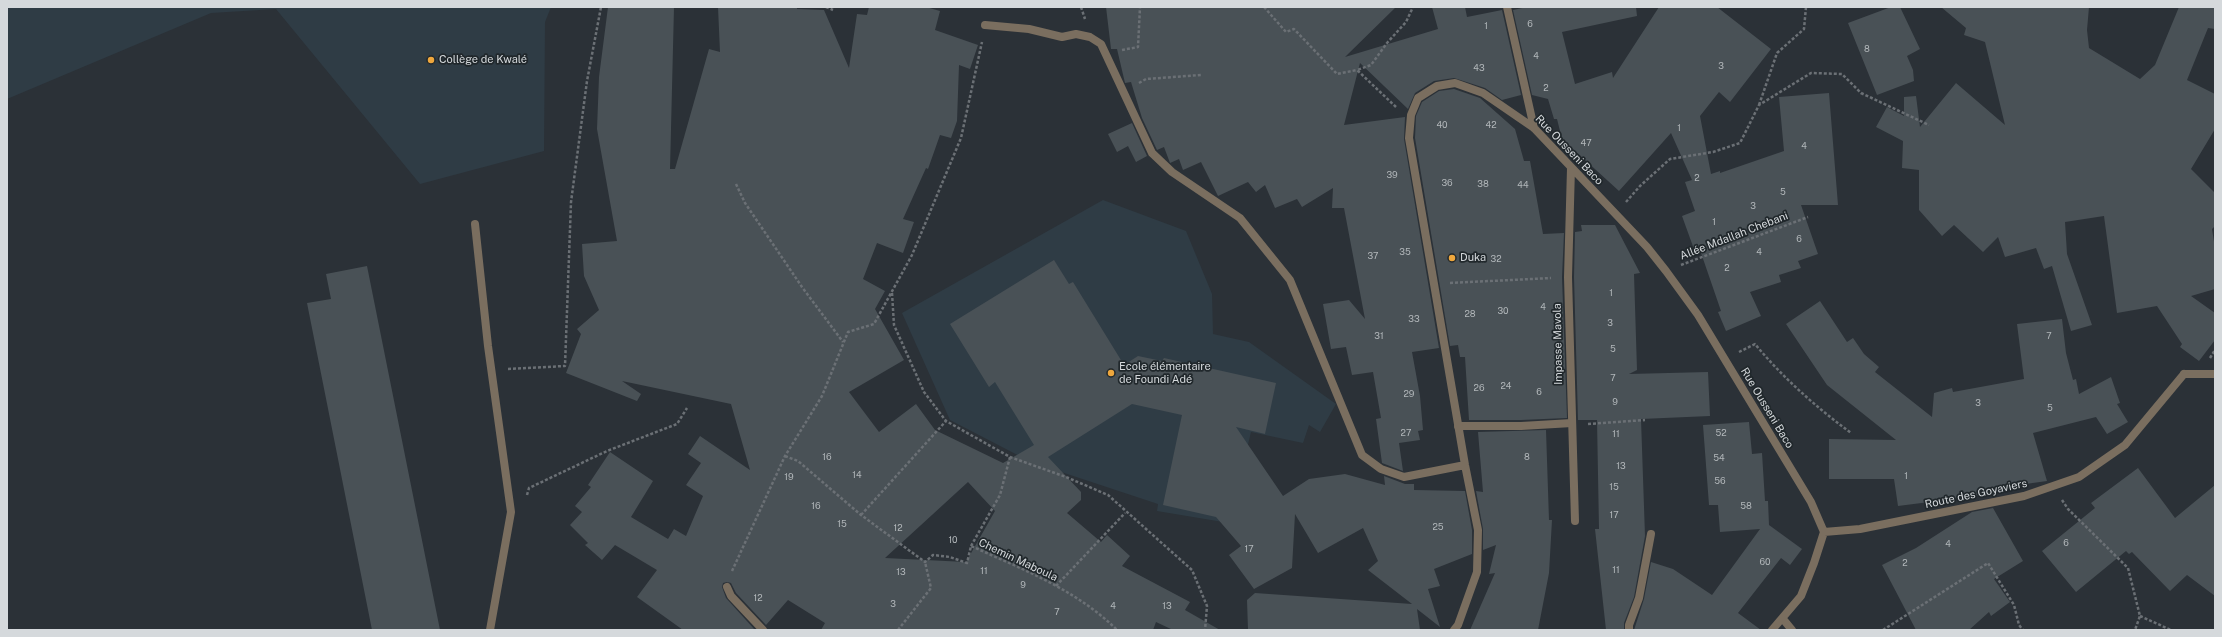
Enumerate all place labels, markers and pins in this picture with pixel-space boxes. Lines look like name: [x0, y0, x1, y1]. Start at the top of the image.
place label: Collège de Kwalé: [439, 53, 527, 67]
marker: Collège de Kwalé: [426, 55, 436, 65]
place label: Duka: [1460, 251, 1486, 265]
marker: Duka: [1447, 253, 1457, 263]
place label: Ecole élémentaire de Foundi Adé: [1119, 360, 1211, 386]
marker: Ecole élémentaire de Foundi Adé: [1106, 368, 1116, 378]

